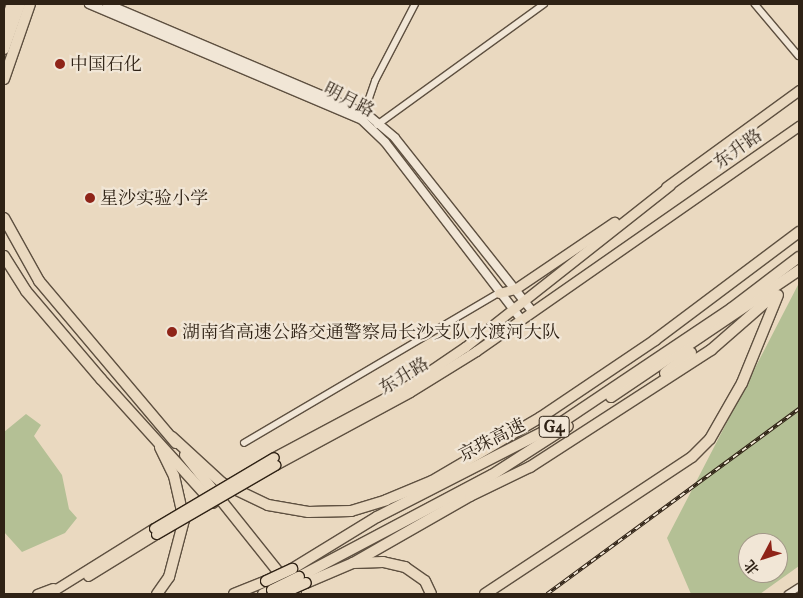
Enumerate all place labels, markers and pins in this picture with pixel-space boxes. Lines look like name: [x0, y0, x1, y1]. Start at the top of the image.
place label: 中国石化: [70, 53, 142, 75]
marker: 中国石化: [54, 58, 66, 70]
place label: 星沙实验小学: [100, 187, 208, 209]
marker: 星沙实验小学: [84, 192, 96, 204]
place label: 湖南省高速公路交通警察局长沙支队水渡河大队: [182, 321, 560, 343]
marker: 湖南省高速公路交通警察局长沙支队水渡河大队: [166, 326, 178, 338]

